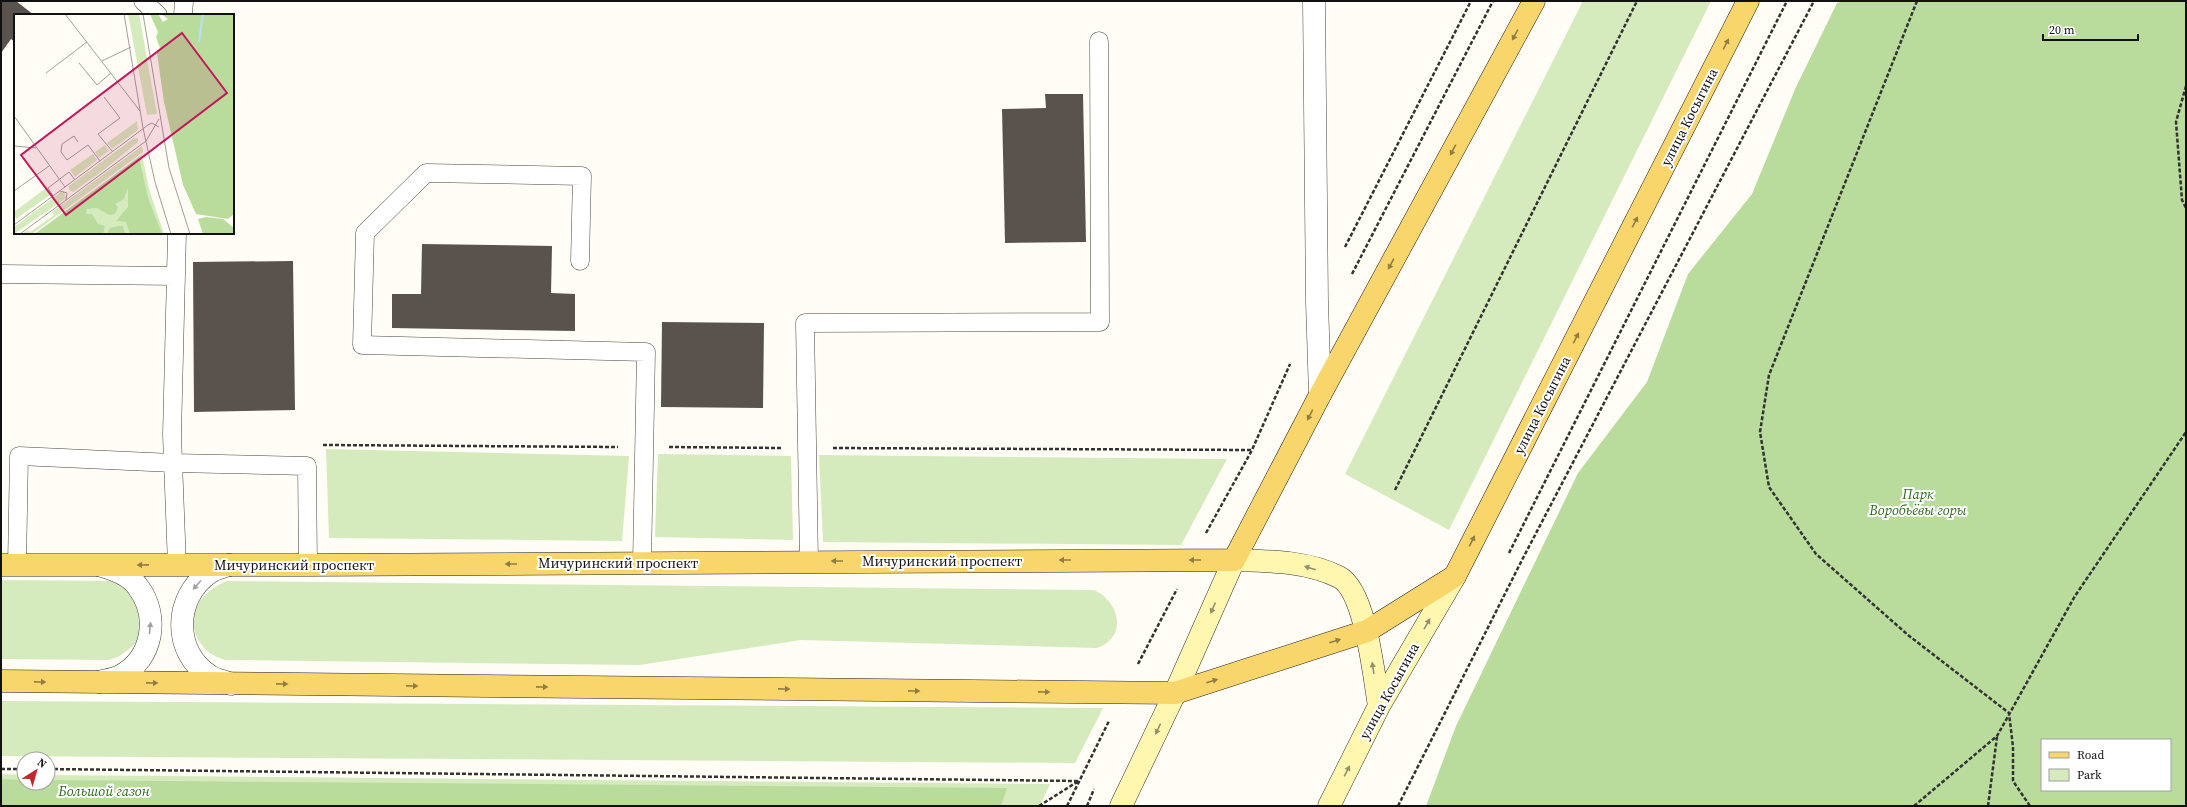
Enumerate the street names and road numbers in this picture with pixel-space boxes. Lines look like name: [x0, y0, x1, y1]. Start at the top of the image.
street label: улица Косыгина: [1656, 64, 1723, 170]
street label: улица Косыгина: [1509, 352, 1576, 458]
street label: Мичуринский проспект: [862, 551, 1023, 571]
street label: Мичуринский проспект: [538, 553, 699, 573]
street label: Мичуринский проспект: [214, 555, 375, 575]
street label: улица Косыгина: [1354, 638, 1424, 743]

